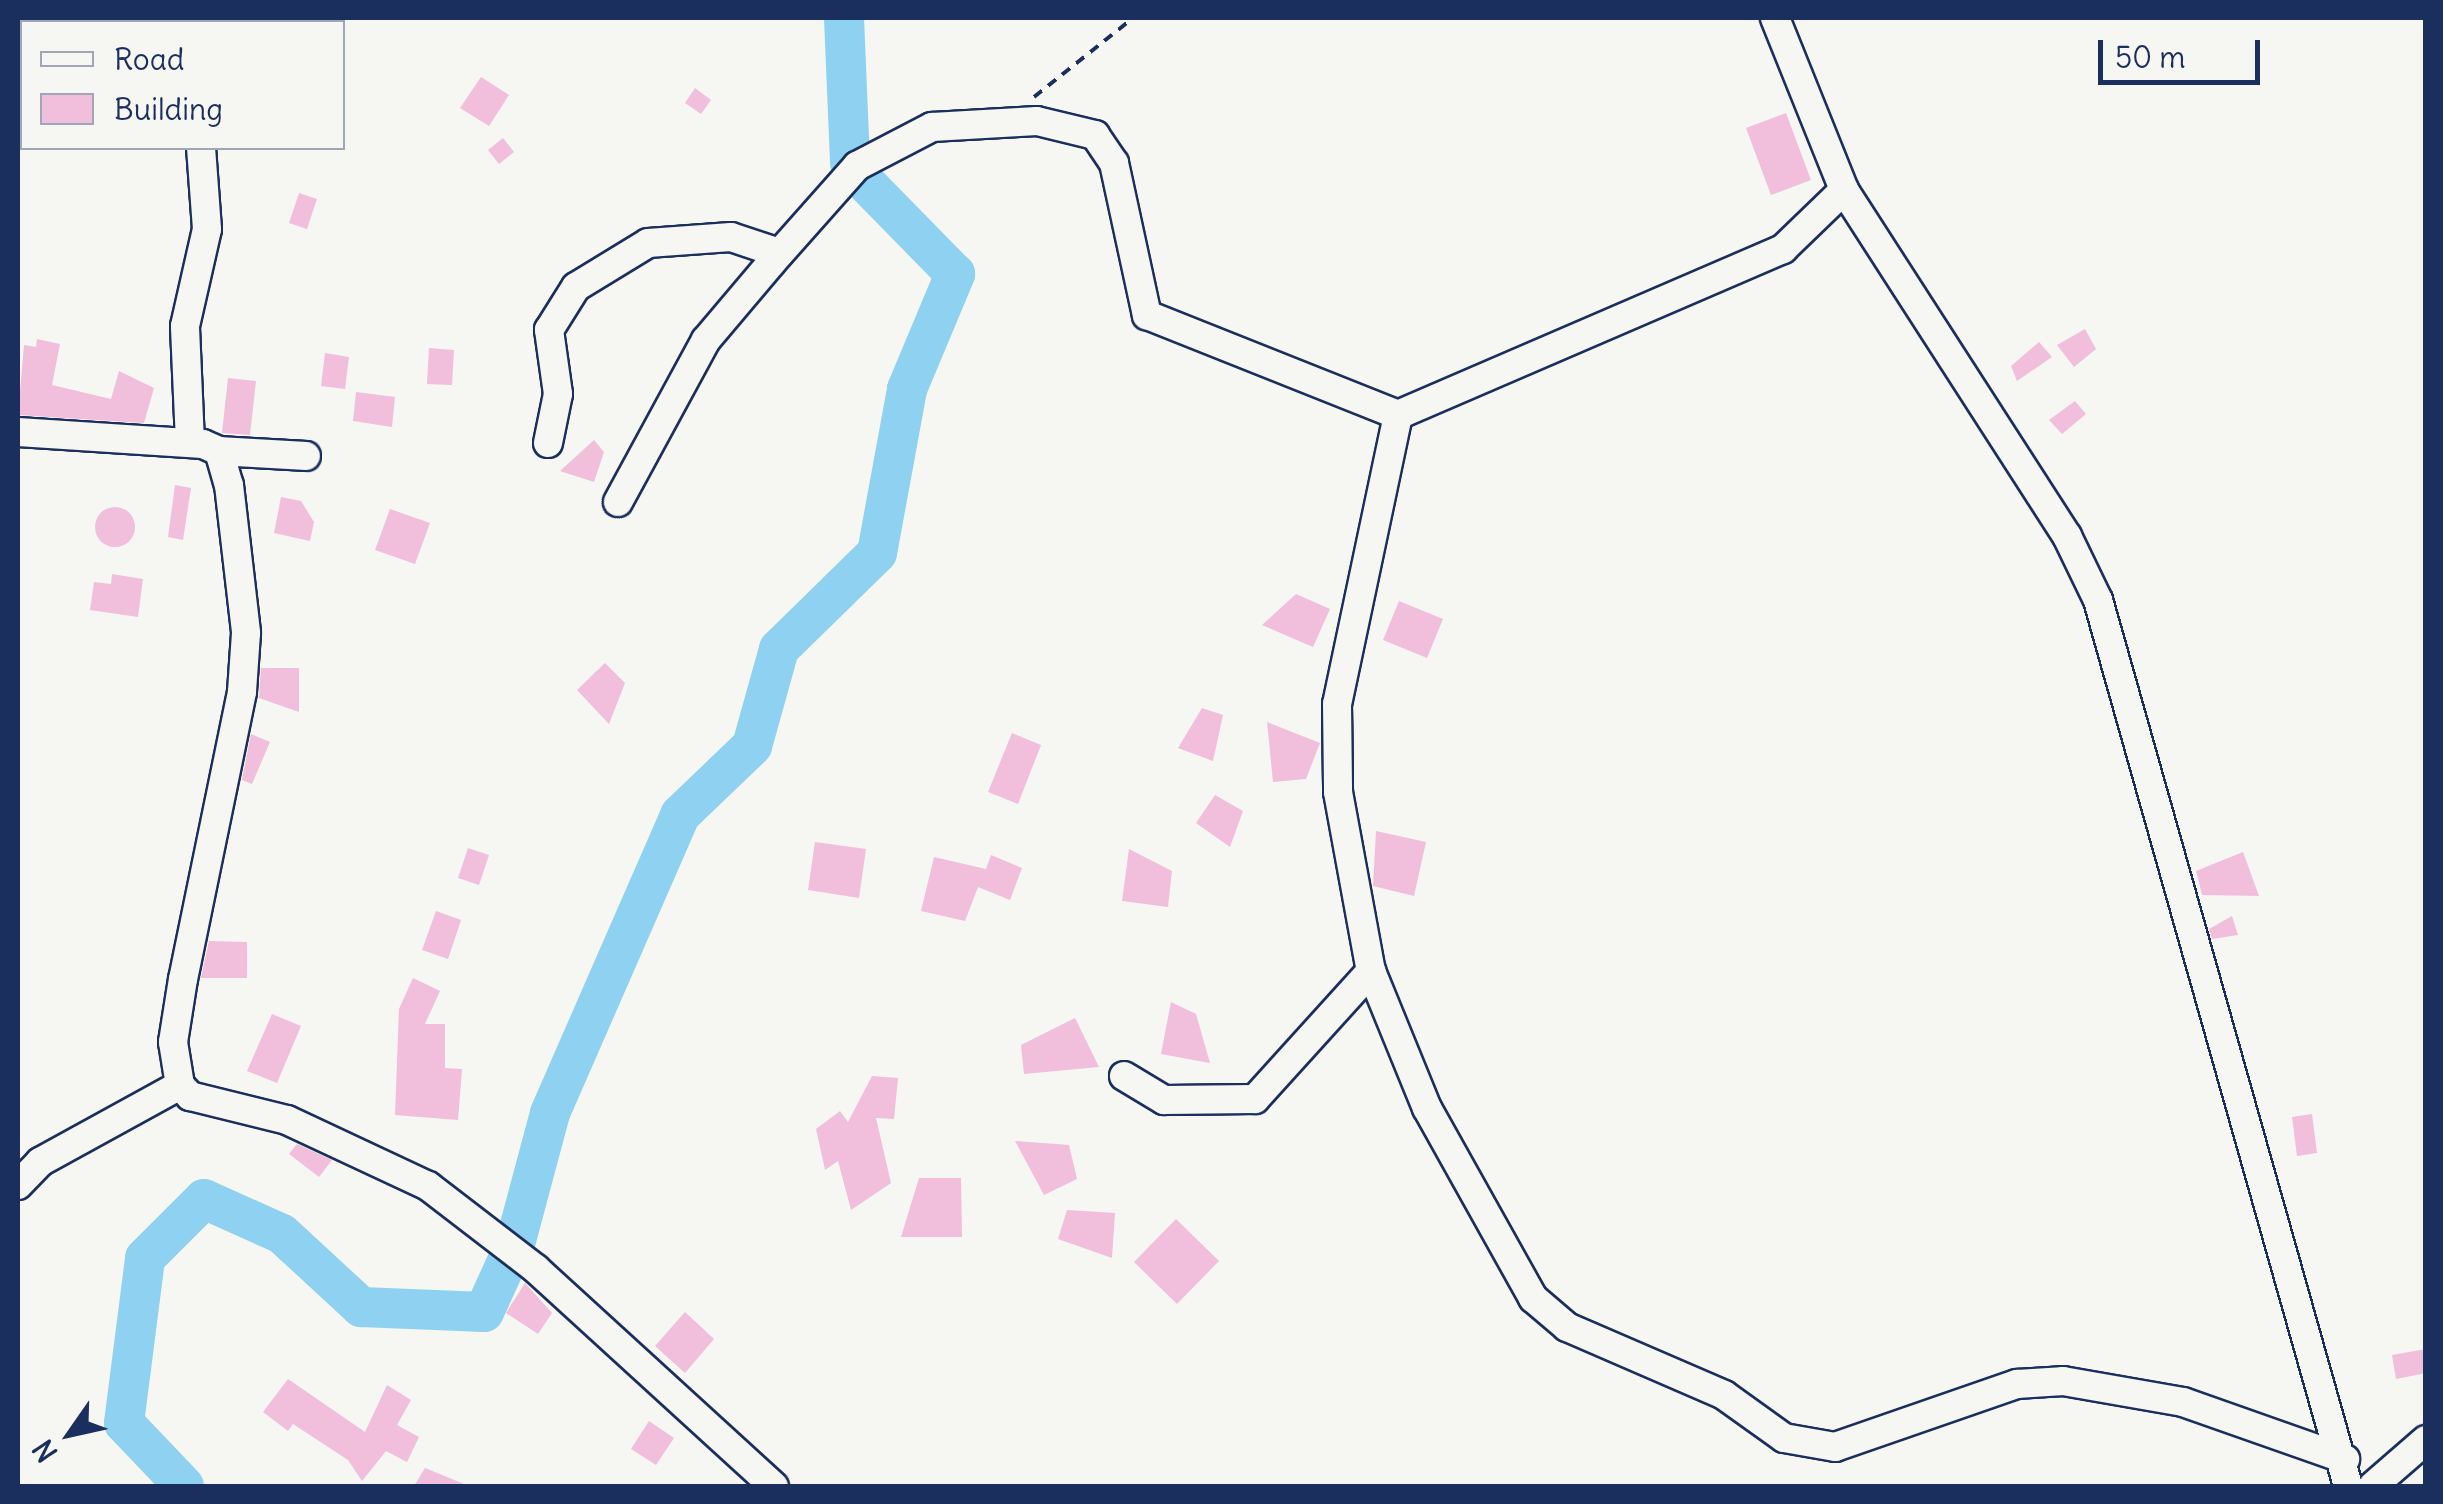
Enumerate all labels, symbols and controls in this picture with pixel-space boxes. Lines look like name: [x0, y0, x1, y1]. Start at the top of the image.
legend: [20, 20, 345, 150]
scale bar: [2103, 20, 2266, 82]
text: 50 m: [2115, 38, 2185, 76]
text: Road: [114, 40, 184, 78]
text: Building: [114, 90, 223, 128]
north arrow: [20, 1384, 120, 1484]
text: N: [25, 1433, 65, 1469]

